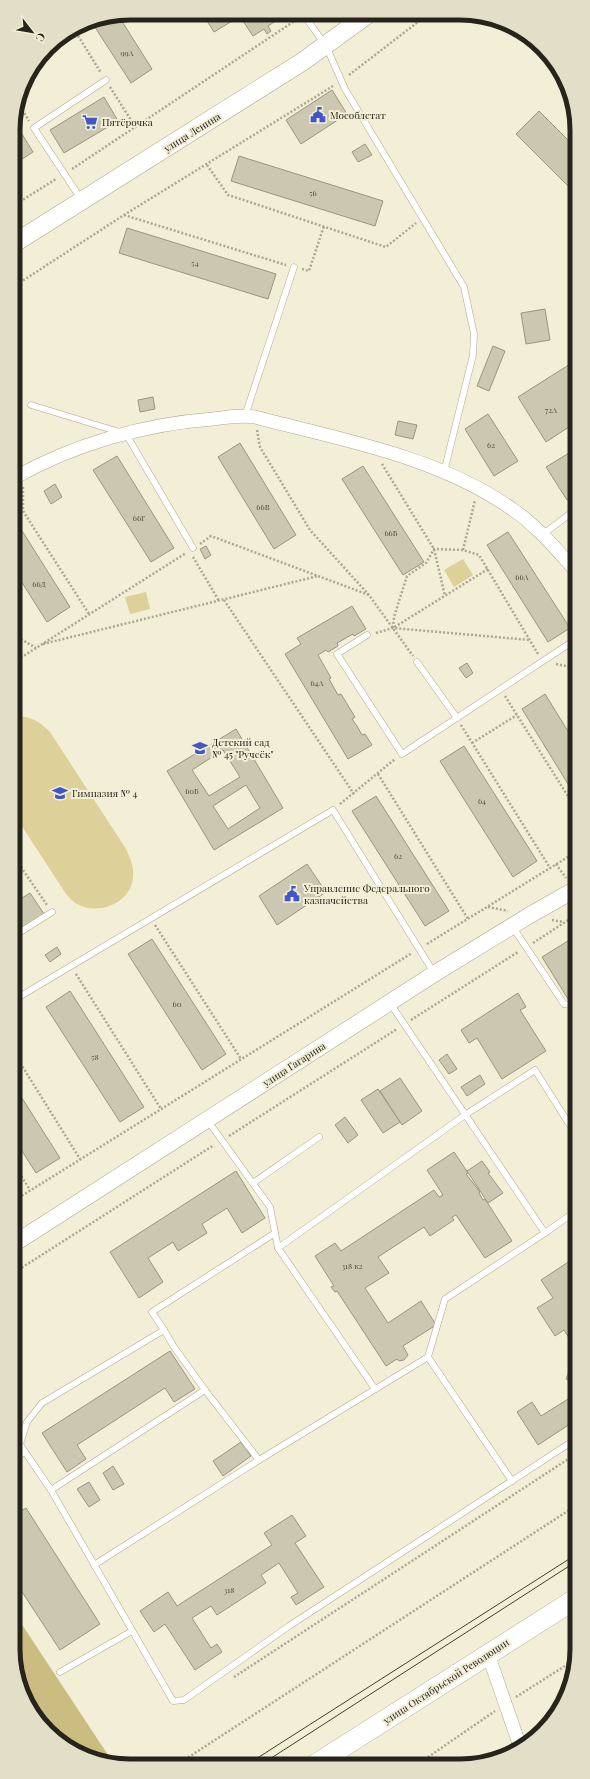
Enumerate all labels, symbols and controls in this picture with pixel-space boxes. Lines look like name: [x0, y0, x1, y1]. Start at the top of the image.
north arrow: [12, 12, 52, 52]
text: С: [32, 30, 49, 45]
house number: 99А: [120, 47, 135, 58]
public building icon: Мособлстат: [309, 106, 327, 124]
place label: Мособлстат: [330, 108, 386, 122]
street label: улица Ленина: [160, 109, 223, 156]
supermarket icon: Пятёрочка: [81, 113, 99, 131]
place label: Пятёрочка: [102, 115, 153, 129]
house number: 56: [309, 187, 317, 198]
house number: 54: [191, 257, 199, 268]
house number: 72А: [545, 404, 558, 415]
house number: 62: [487, 439, 495, 450]
house number: 66В: [256, 501, 270, 512]
house number: 66Г: [133, 512, 146, 523]
house number: 66Б: [384, 527, 398, 538]
house number: 66А: [515, 571, 530, 582]
house number: 66Д: [32, 578, 46, 589]
house number: 64А: [310, 677, 325, 688]
place label: Детский сад № 45 "Ручеёк": [212, 735, 274, 761]
school or university icon: Детский сад № 45 "Ручеёк": [191, 739, 209, 757]
school or university icon: Гимназия № 4: [51, 784, 69, 802]
house number: 60Б: [185, 785, 199, 796]
place label: Гимназия № 4: [72, 786, 137, 800]
house number: 64: [478, 795, 486, 806]
house number: 62: [394, 850, 402, 861]
place label: Управление Федерального казначейства: [303, 881, 430, 907]
public building icon: Управление Федерального казначейства: [283, 885, 301, 903]
house number: 60: [173, 998, 182, 1009]
street label: улица Гагарина: [259, 1038, 328, 1090]
house number: 58: [91, 1051, 99, 1062]
house number: 318 к2: [341, 1260, 363, 1271]
house number: 318: [224, 1584, 234, 1595]
street label: улица Октябрьской Революции: [379, 1635, 512, 1728]

